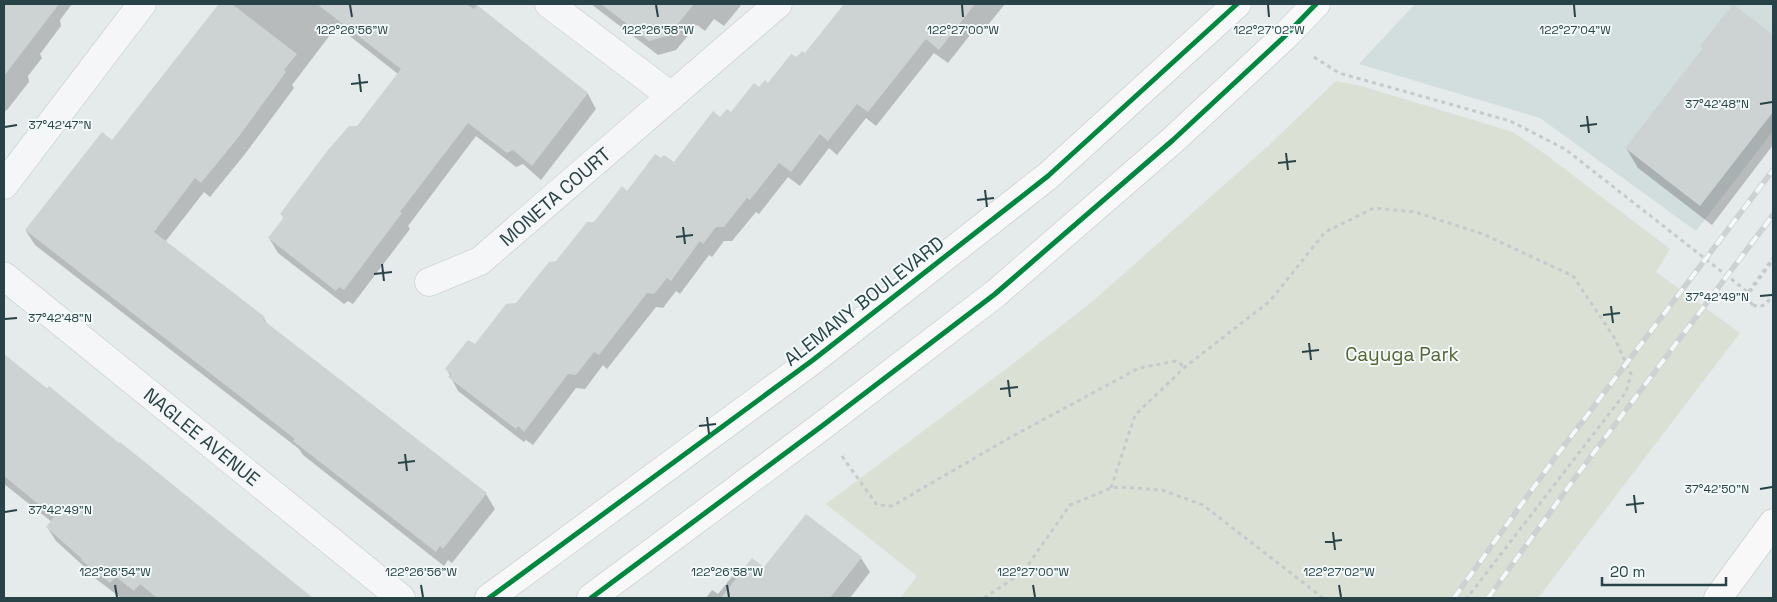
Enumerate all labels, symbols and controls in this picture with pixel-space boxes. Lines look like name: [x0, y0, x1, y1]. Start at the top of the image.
text: 122°26'56"W: [316, 22, 388, 38]
text: 122°26'58"W: [622, 22, 694, 38]
text: 122°27'00"W: [927, 22, 999, 38]
text: 122°27'02"W: [1233, 22, 1305, 38]
text: 122°27'04"W: [1539, 22, 1611, 38]
text: 37°42'48"N: [1685, 96, 1749, 112]
text: 37°42'47"N: [29, 117, 91, 133]
street label: MONETA COURT: [494, 141, 616, 251]
street label: ALEMANY BOULEVARD: [779, 231, 949, 371]
text: 37°42'49"N: [1685, 289, 1749, 305]
text: 37°42'48"N: [28, 310, 92, 326]
park label: Cayuga Park: [1345, 342, 1459, 367]
street label: NAGLEE AVENUE: [139, 382, 265, 491]
text: 37°42'50"N: [1685, 481, 1749, 497]
text: 37°42'49"N: [28, 502, 92, 518]
scale bar: [1602, 554, 1726, 586]
text: 20 m: [1610, 562, 1645, 581]
text: 122°26'54"W: [79, 564, 151, 580]
text: 122°26'56"W: [385, 564, 457, 580]
text: 122°26'58"W: [691, 564, 763, 580]
text: 122°27'00"W: [997, 564, 1069, 580]
text: 122°27'02"W: [1303, 564, 1375, 580]

